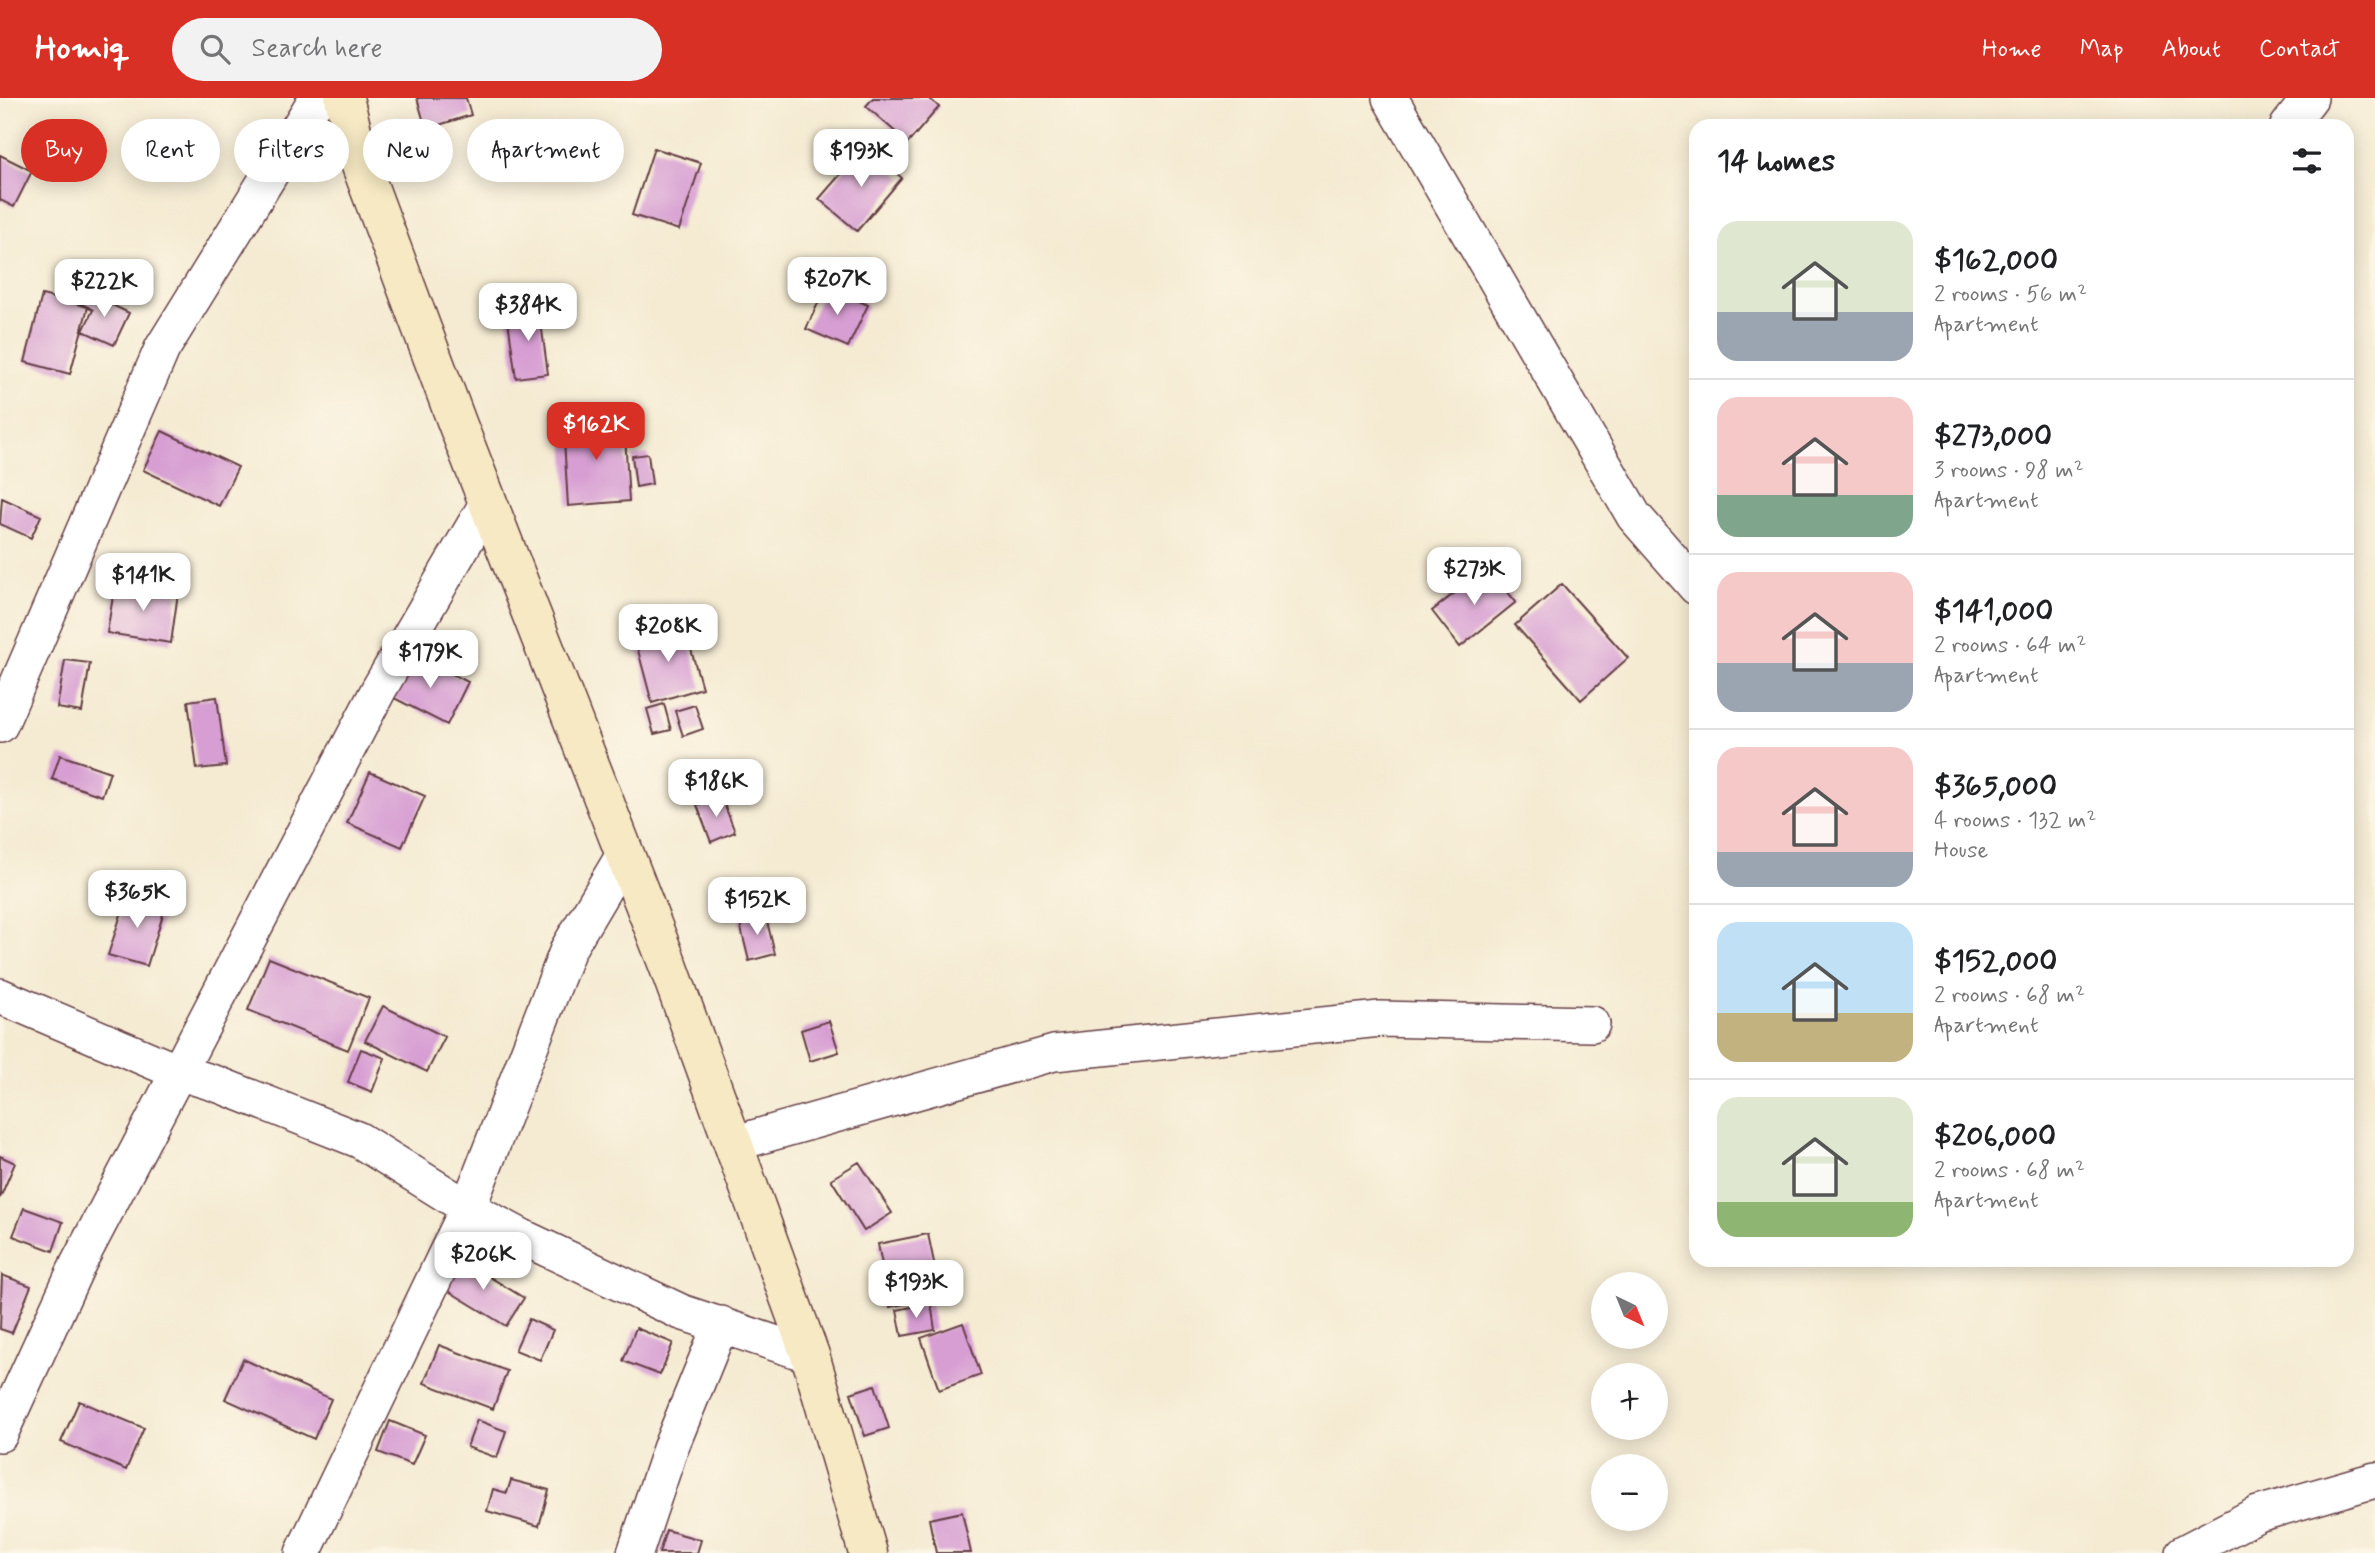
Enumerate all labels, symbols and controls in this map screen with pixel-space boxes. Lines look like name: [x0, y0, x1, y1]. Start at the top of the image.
search box: [172, 18, 662, 81]
text: Homiq: [35, 27, 130, 71]
icon: search: [196, 30, 234, 68]
text: Search here: [252, 32, 382, 66]
text: Home: [1982, 34, 2042, 65]
text: Map: [2080, 34, 2124, 65]
text: About: [2162, 34, 2221, 65]
text: Contact: [2259, 34, 2340, 65]
chip: Buy: [21, 119, 107, 182]
chip: Rent: [121, 119, 220, 182]
chip: Filters: [234, 119, 349, 182]
chip: New: [363, 119, 453, 182]
chip: Apartment: [467, 119, 624, 182]
pin: $193K: [812, 130, 910, 189]
text: $193K: [829, 137, 893, 167]
text: 14 homes: [1717, 142, 1835, 181]
icon: filters: [2288, 142, 2326, 180]
text: $162,000: [1934, 241, 2058, 280]
icon: home: [1773, 249, 1857, 333]
pin: $207K: [788, 258, 886, 317]
pin: $222K: [55, 260, 153, 319]
text: $207K: [803, 265, 871, 295]
text: $222K: [71, 267, 137, 297]
text: 2 rooms · 56 m²: [1934, 280, 2087, 310]
pin: $384K: [479, 284, 577, 343]
text: $384K: [495, 291, 561, 321]
text: Apartment: [1934, 310, 2039, 340]
pin: $162K: [547, 402, 645, 462]
text: $162K: [563, 410, 629, 440]
text: $273,000: [1934, 417, 2052, 456]
icon: home: [1773, 425, 1857, 509]
text: 3 rooms · 98 m²: [1934, 456, 2084, 486]
text: Apartment: [1934, 486, 2039, 516]
pin: $273K: [1425, 547, 1523, 607]
pin: $141K: [94, 554, 192, 613]
text: $273K: [1443, 555, 1505, 585]
text: $141K: [112, 561, 174, 591]
text: $141,000: [1934, 592, 2053, 631]
icon: home: [1773, 600, 1857, 684]
pin: $208K: [619, 604, 717, 664]
text: $208K: [635, 612, 701, 642]
pin: $179K: [381, 630, 479, 690]
text: 2 rooms · 64 m²: [1934, 631, 2086, 661]
text: $179K: [398, 638, 462, 668]
text: Apartment: [1934, 661, 2039, 691]
pin: $186K: [667, 760, 765, 819]
text: $186K: [684, 767, 748, 797]
text: $365,000: [1934, 767, 2057, 806]
icon: home: [1773, 775, 1857, 859]
text: 4 rooms · 132 m²: [1934, 806, 2096, 836]
text: House: [1934, 836, 1988, 866]
pin: $365K: [88, 870, 186, 930]
text: $365K: [104, 878, 170, 908]
pin: $152K: [708, 878, 806, 937]
text: $152K: [724, 885, 790, 915]
text: $152,000: [1934, 942, 2057, 981]
icon: home: [1773, 950, 1857, 1034]
text: 2 rooms · 68 m²: [1934, 981, 2085, 1011]
text: Apartment: [1934, 1011, 2039, 1041]
text: $206,000: [1934, 1117, 2056, 1156]
icon: home: [1773, 1125, 1857, 1209]
text: 2 rooms · 68 m²: [1934, 1156, 2085, 1186]
text: Apartment: [1934, 1186, 2039, 1216]
pin: $206K: [434, 1232, 532, 1292]
text: $206K: [450, 1240, 516, 1270]
pin: $193K: [867, 1260, 965, 1320]
text: $193K: [884, 1268, 948, 1298]
north arrow: [1591, 1272, 1668, 1349]
map controls: [1591, 1272, 1668, 1531]
button: +: [1591, 1363, 1668, 1440]
button: −: [1591, 1454, 1668, 1531]

